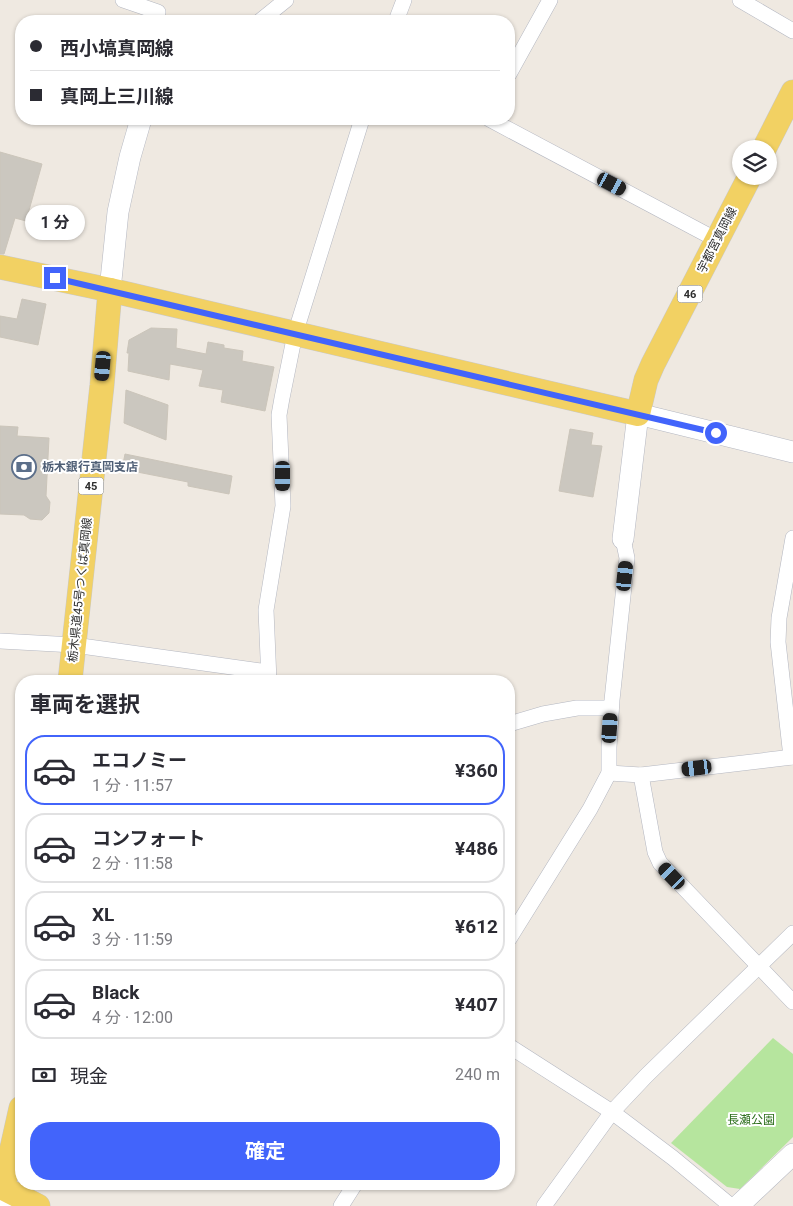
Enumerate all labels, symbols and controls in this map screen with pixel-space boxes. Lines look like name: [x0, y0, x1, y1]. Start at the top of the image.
text: 西小塙真岡線: [60, 37, 174, 60]
text: 真岡上三川線: [60, 85, 174, 108]
map controls: [732, 140, 777, 185]
button: layers: [732, 140, 777, 185]
car: [595, 170, 628, 198]
street label: 宇都宮真岡線: [694, 205, 740, 275]
callout: 1 分: [25, 206, 85, 240]
text: 1 分: [40, 213, 70, 232]
route end: [44, 267, 66, 289]
road number: 46: [678, 286, 702, 302]
car: [94, 350, 111, 382]
route start: [705, 422, 727, 444]
bank icon: 栃木銀行真岡支店: [11, 454, 37, 480]
place label: 栃木銀行真岡支店: [42, 460, 138, 474]
car: [275, 461, 290, 491]
road number: 45: [78, 478, 104, 494]
street label: 栃木県道45号つくば真岡線: [65, 517, 95, 663]
car: [615, 560, 634, 592]
text: 車両を選択: [30, 692, 140, 717]
car: [601, 713, 618, 743]
icon: car: [32, 748, 77, 793]
text: エコノミー: [92, 749, 187, 772]
text: ¥360: [455, 759, 498, 782]
car: [681, 759, 712, 777]
text: 1 分 · 11:57: [92, 776, 173, 795]
icon: car: [32, 826, 77, 871]
text: コンフォート: [92, 827, 205, 850]
text: ¥486: [455, 837, 498, 860]
text: 2 分 · 11:58: [92, 854, 173, 873]
car: [656, 860, 687, 892]
text: XL: [92, 903, 114, 926]
icon: car: [32, 904, 77, 949]
text: ¥612: [455, 915, 498, 938]
text: 3 分 · 11:59: [92, 930, 173, 949]
text: Black: [92, 981, 139, 1004]
icon: car: [32, 982, 77, 1027]
text: ¥407: [455, 993, 498, 1016]
text: 4 分 · 12:00: [92, 1008, 173, 1027]
icon: cash: [30, 1061, 58, 1089]
text: 現金: [70, 1065, 108, 1088]
text: 240 m: [455, 1065, 500, 1084]
park label: 長瀬公園: [727, 1113, 775, 1127]
button: 確定: [30, 1122, 500, 1180]

